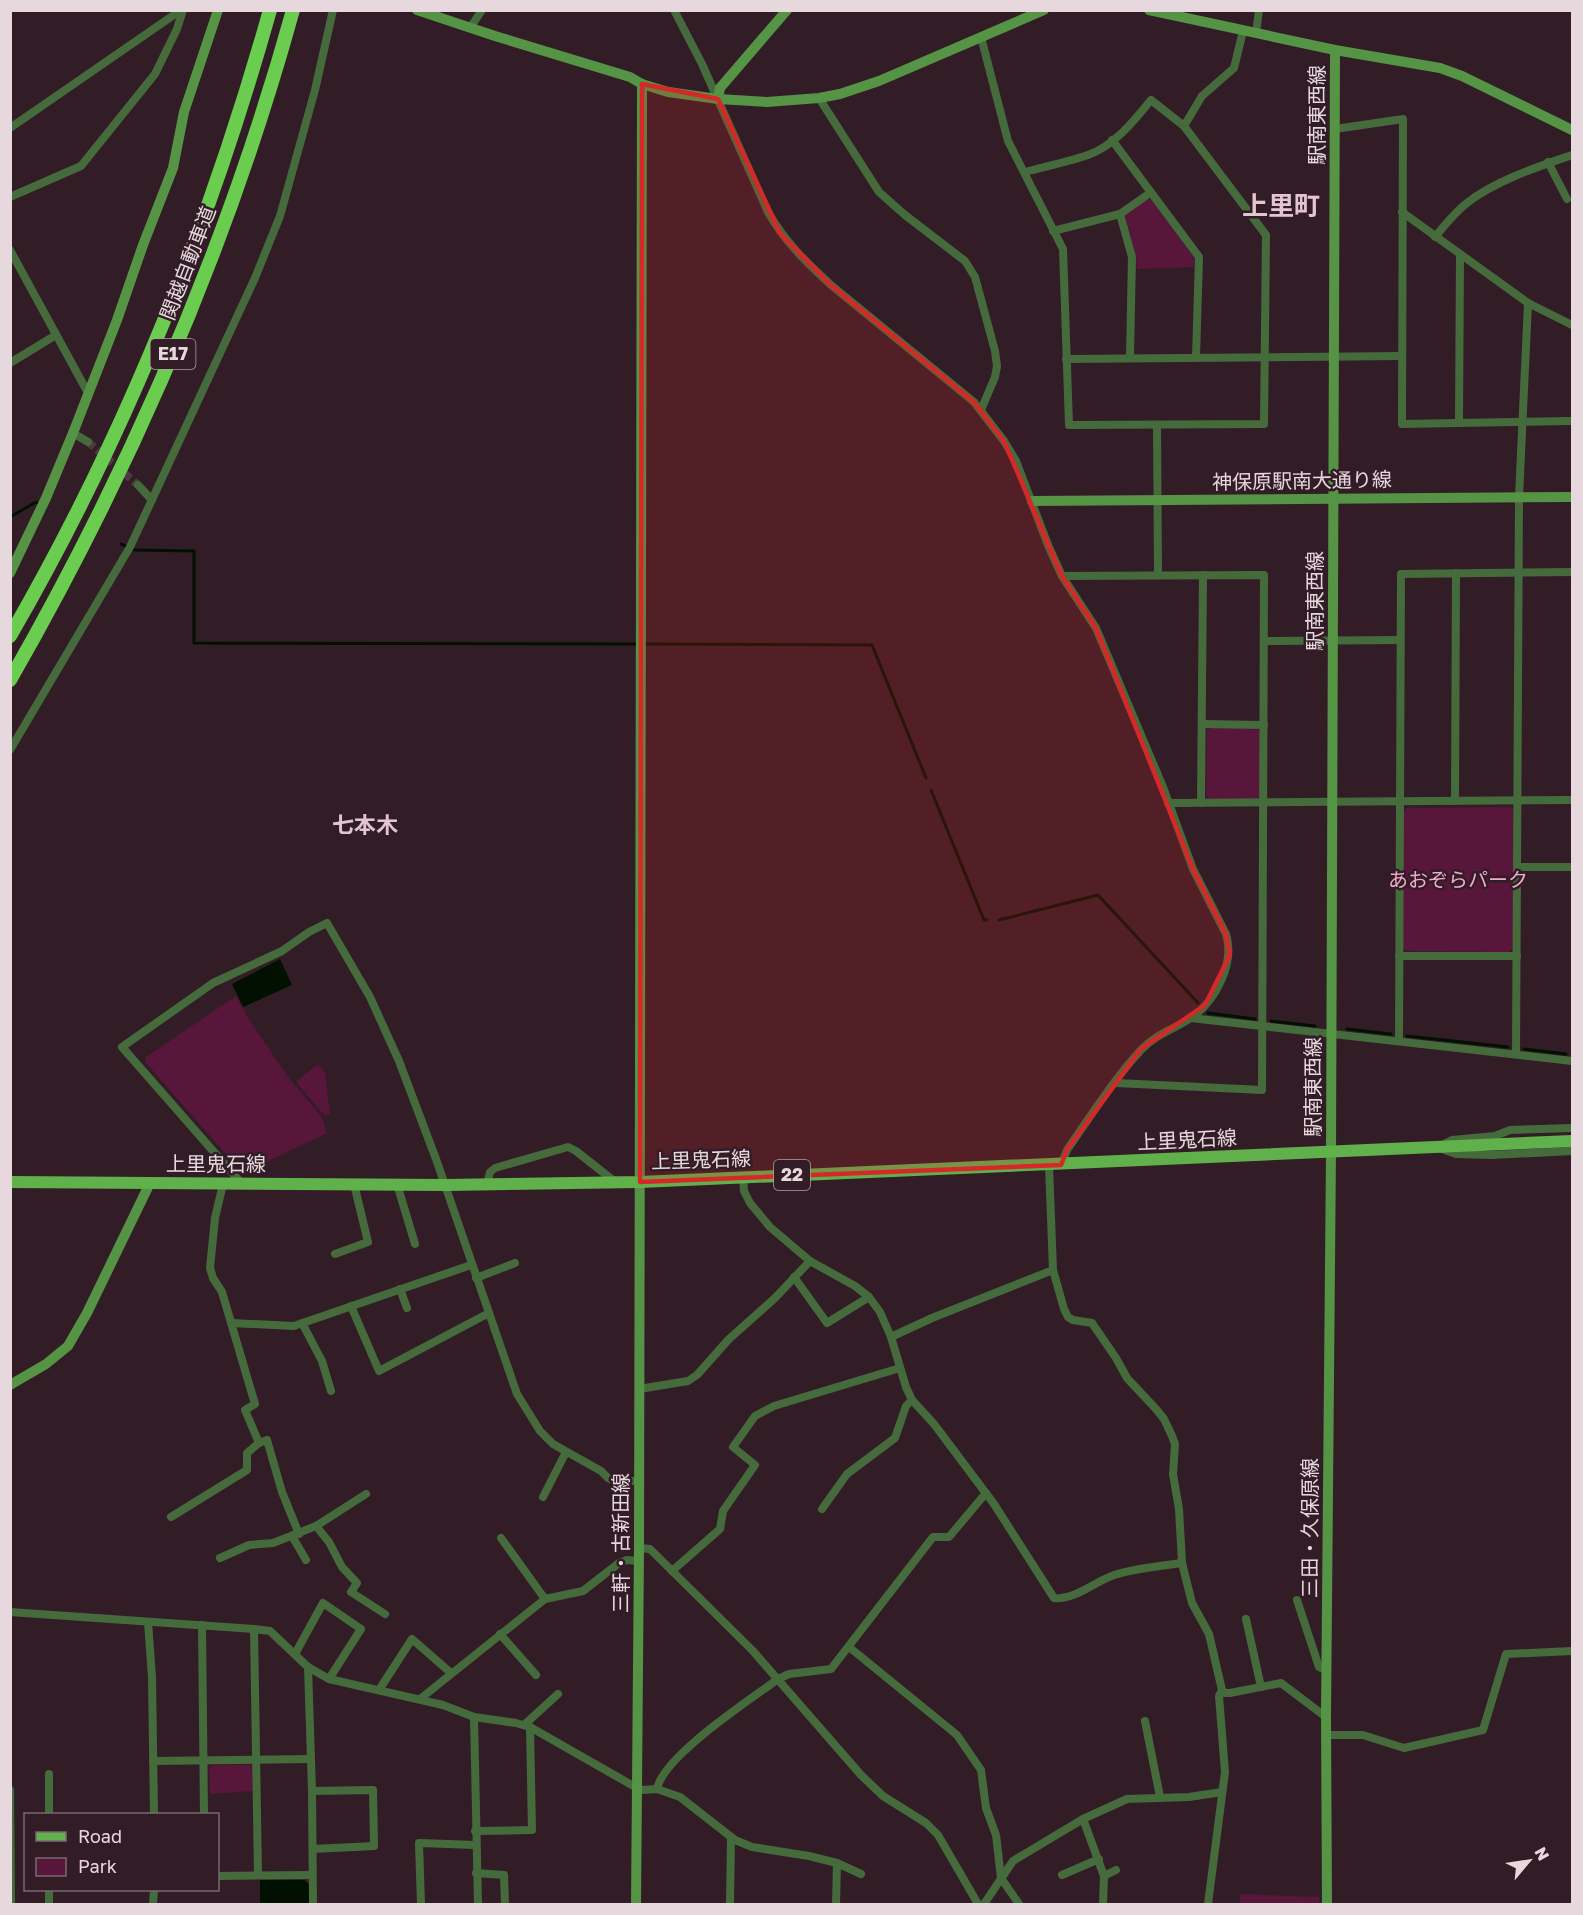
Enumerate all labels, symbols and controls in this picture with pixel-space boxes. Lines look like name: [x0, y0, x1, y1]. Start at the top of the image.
street label: 駅南東西線: [1304, 65, 1328, 165]
district label: 上里町: [1242, 190, 1320, 221]
street label: 関越自動車道: [154, 202, 220, 323]
road number: E17: [150, 339, 195, 369]
street label: 神保原駅南大通り線: [1212, 466, 1392, 494]
street label: 駅南東西線: [1302, 551, 1326, 651]
district label: 七本木: [332, 811, 398, 838]
park label: あおぞらパーク: [1388, 867, 1528, 891]
street label: 駅南東西線: [1300, 1037, 1324, 1137]
street label: 上里鬼石線: [1136, 1124, 1238, 1154]
street label: 上里鬼石線: [651, 1145, 751, 1173]
street label: 上里鬼石線: [166, 1151, 266, 1175]
road number: 22: [774, 1160, 810, 1190]
street label: 三田・久保原線: [1297, 1458, 1321, 1598]
street label: 三軒・古新田線: [608, 1473, 632, 1613]
legend: [24, 1813, 219, 1891]
text: Road: [78, 1825, 122, 1847]
north arrow: [1499, 1831, 1559, 1891]
text: N: [1530, 1844, 1554, 1864]
text: Park: [78, 1855, 117, 1877]

